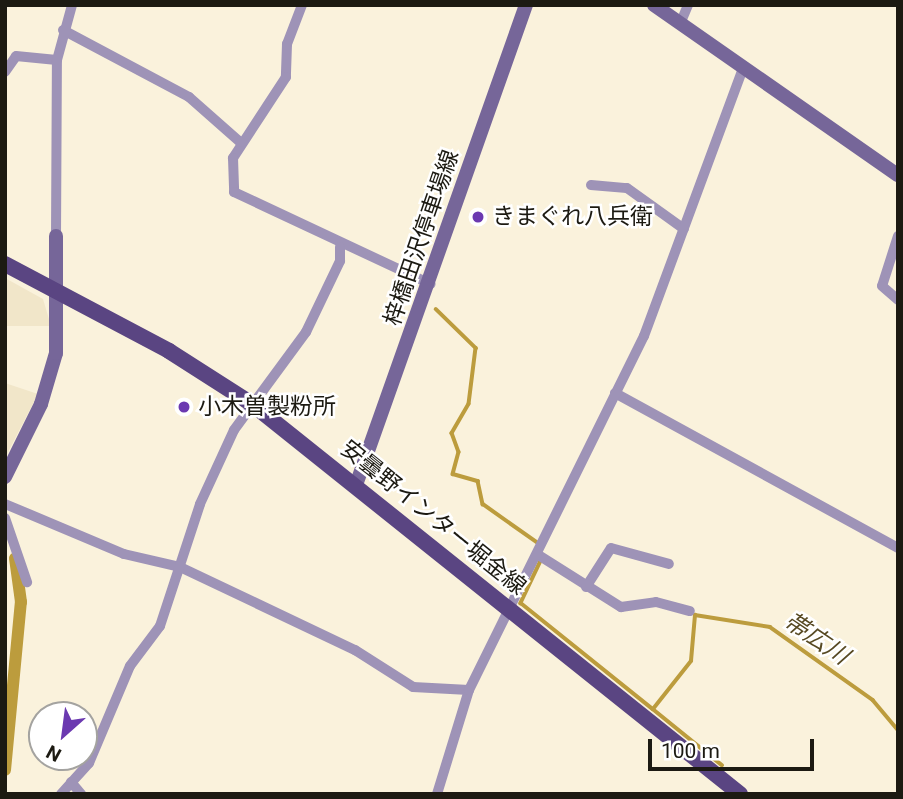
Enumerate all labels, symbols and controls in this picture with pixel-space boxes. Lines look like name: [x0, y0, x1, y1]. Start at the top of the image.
street label: 梓橋田沢停車場線: [379, 147, 465, 329]
place label: きまぐれ八兵衛: [492, 203, 653, 231]
marker: きまぐれ八兵衛: [470, 209, 486, 225]
place label: 小木曽製粉所: [198, 393, 336, 421]
marker: 小木曽製粉所: [176, 399, 192, 415]
street label: 安曇野インター堀金線: [335, 435, 531, 601]
water label: 帯広川: [778, 607, 854, 671]
north arrow: [28, 701, 98, 771]
scale bar: [651, 726, 817, 770]
text: 100 m: [661, 739, 720, 763]
text: N: [43, 740, 65, 767]

